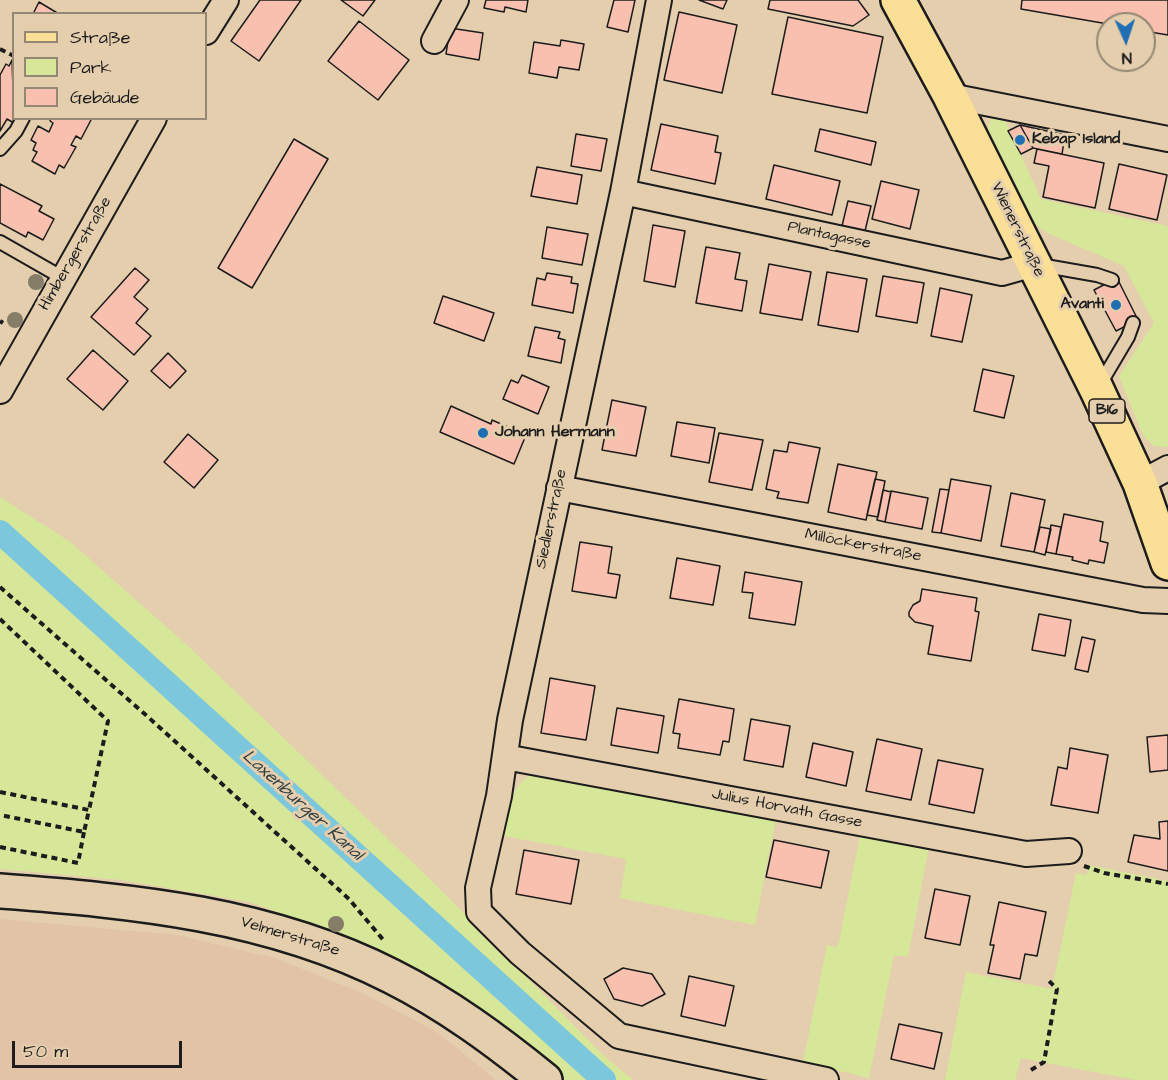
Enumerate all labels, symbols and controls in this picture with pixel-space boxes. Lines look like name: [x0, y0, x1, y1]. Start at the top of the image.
legend: [12, 12, 207, 120]
north arrow: [1096, 12, 1156, 72]
text: Straße: [70, 25, 130, 50]
text: N: [1121, 47, 1132, 69]
text: Park: [70, 55, 112, 80]
text: Gebäude: [70, 85, 140, 110]
place label: Kebap Island: [1032, 130, 1120, 150]
marker: Kebap Island: [1013, 133, 1027, 147]
street label: Wienerstraße: [986, 179, 1048, 281]
street label: Himbergerstraße: [36, 194, 116, 314]
street label: Plantagasse: [786, 218, 872, 254]
place label: Avanti: [1060, 295, 1104, 315]
marker: Avanti: [1109, 298, 1123, 312]
road number: B16: [1089, 399, 1125, 423]
place label: Johann Hermann: [495, 423, 615, 443]
marker: Johann Hermann: [476, 426, 490, 440]
street label: Siedlerstraße: [532, 468, 572, 570]
street label: Millöckerstraße: [803, 525, 923, 567]
water label: Laxenburger Kanal: [237, 746, 367, 866]
street label: Julius Horvath Gasse: [710, 785, 864, 833]
street label: Velmerstraße: [238, 913, 342, 961]
scale bar: [15, 1029, 184, 1067]
text: 50 m: [23, 1039, 68, 1064]

